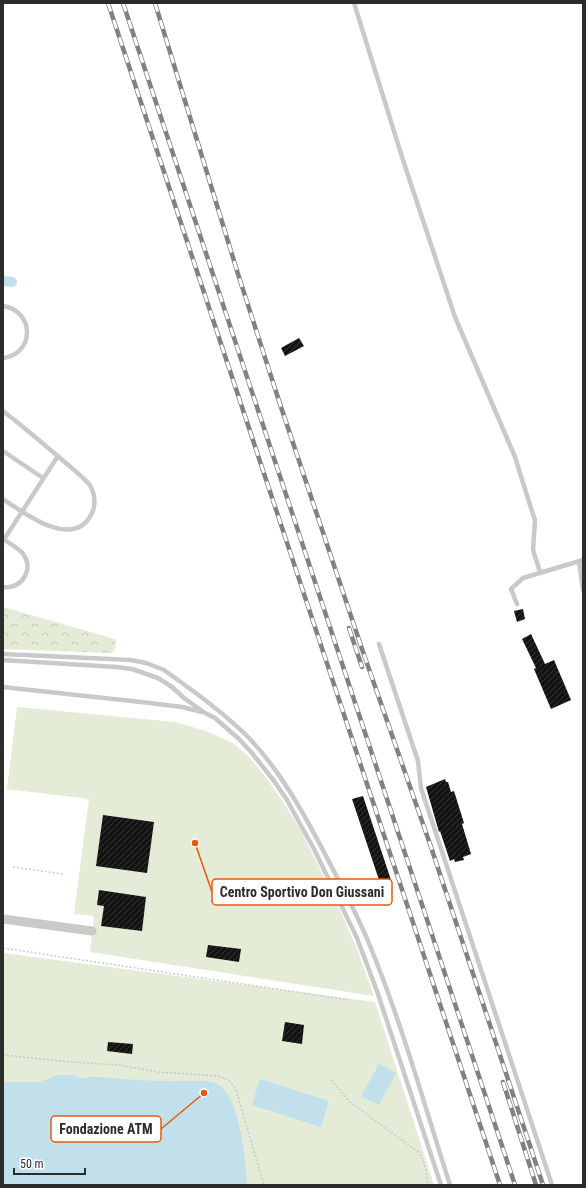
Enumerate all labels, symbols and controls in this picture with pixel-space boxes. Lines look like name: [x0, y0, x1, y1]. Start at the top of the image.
callout: Centro Sportivo Don Giussani: [212, 879, 392, 905]
text: Centro Sportivo Don Giussani: [220, 884, 384, 900]
callout: Fondazione ATM: [51, 1116, 161, 1142]
text: Fondazione ATM: [59, 1121, 153, 1137]
scale bar: [14, 1150, 85, 1176]
text: 50 m: [20, 1157, 44, 1171]

